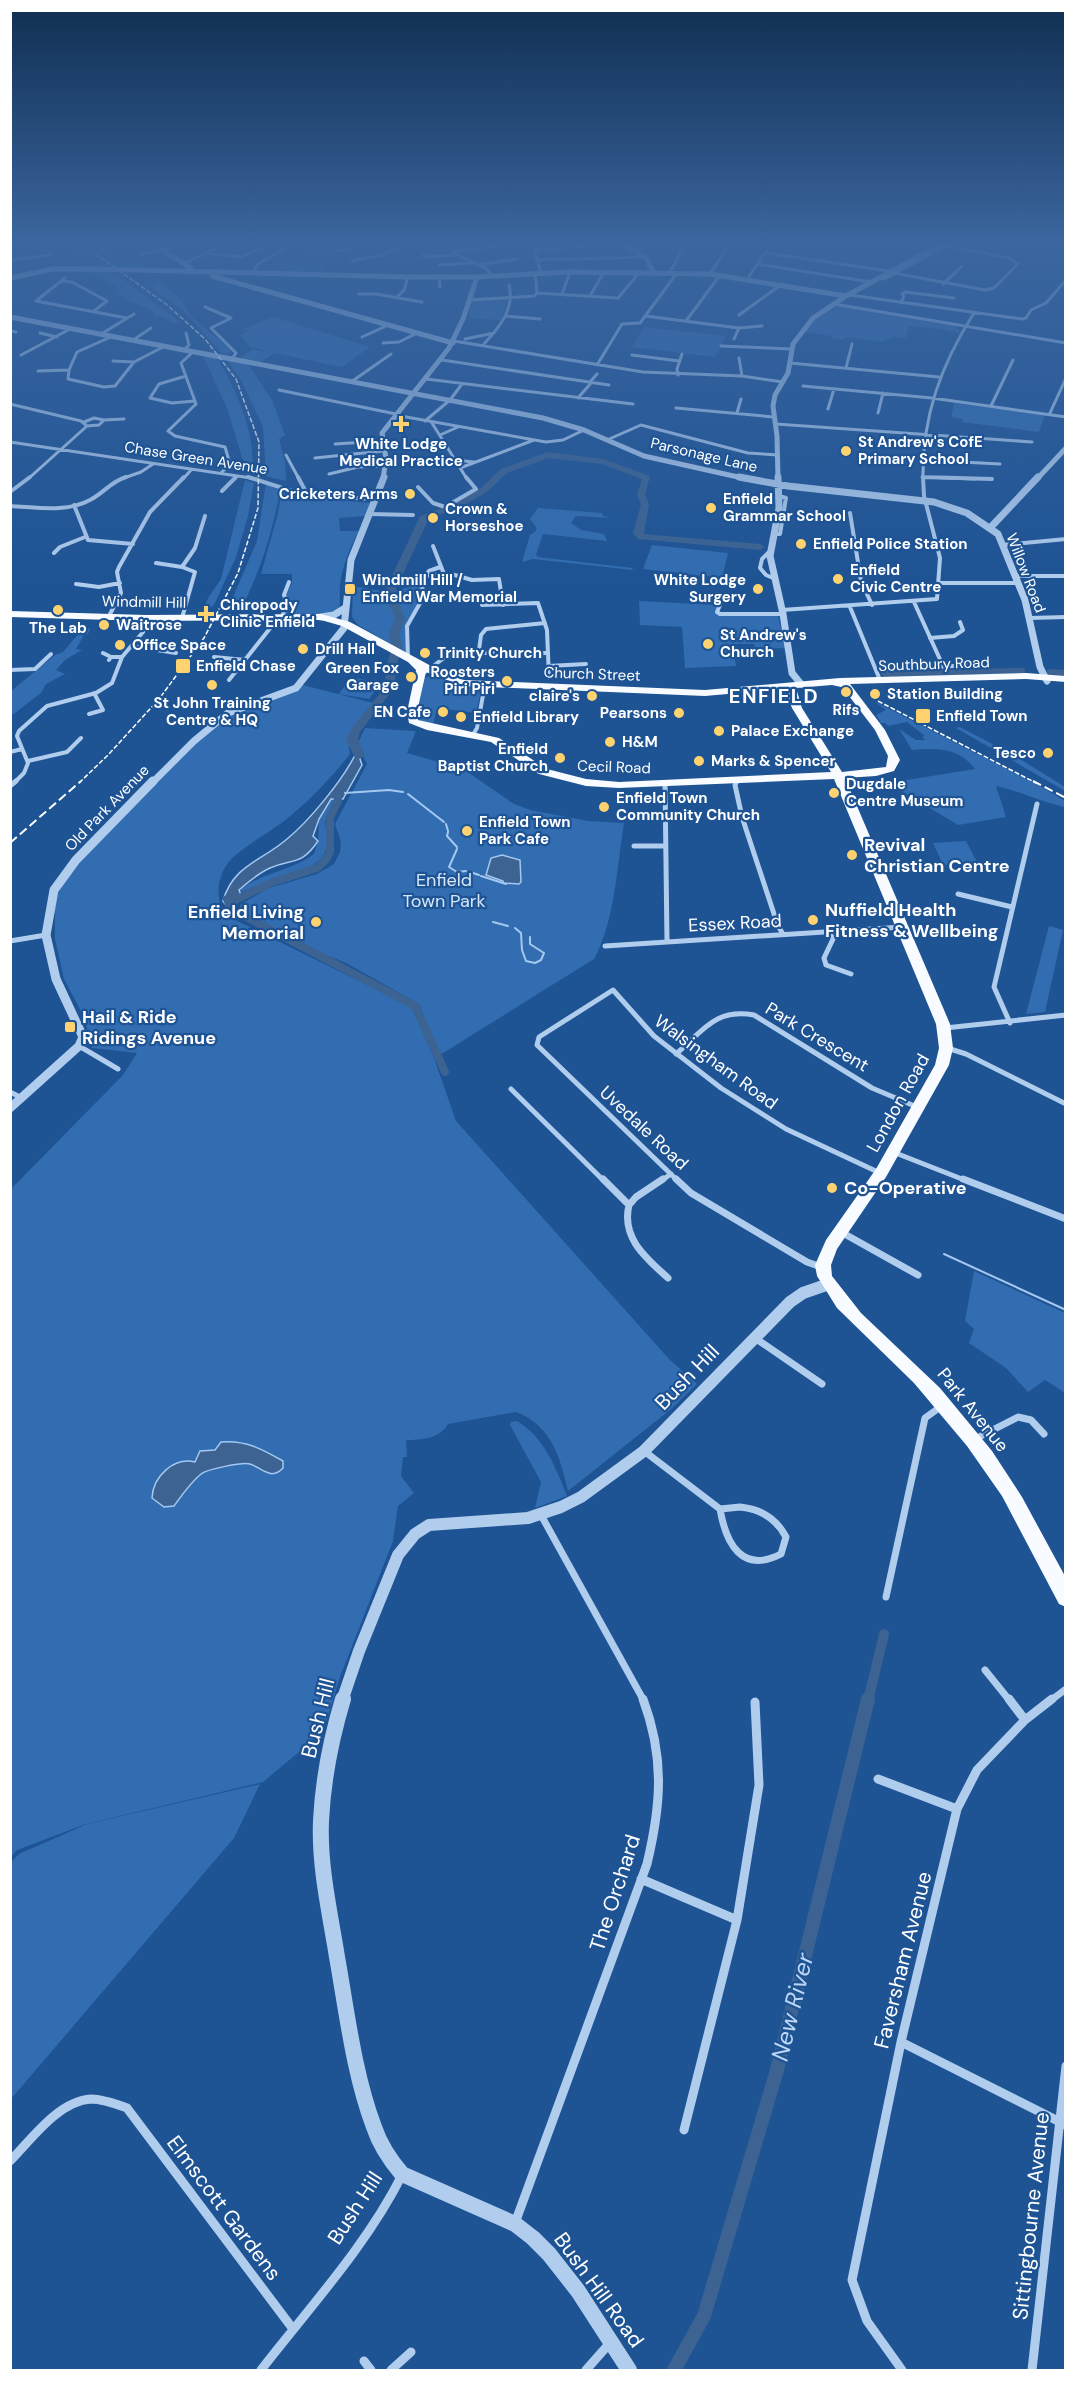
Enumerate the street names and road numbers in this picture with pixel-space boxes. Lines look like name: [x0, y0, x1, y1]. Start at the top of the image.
street label: Parsonage Lane: [649, 433, 759, 477]
street label: Chase Green Avenue: [123, 437, 269, 479]
street label: Willow Road: [1002, 530, 1050, 616]
street label: Windmill Hill: [102, 591, 186, 613]
street label: Southbury Road: [878, 652, 990, 676]
street label: Church Street: [543, 662, 641, 686]
street label: Cecil Road: [577, 756, 651, 778]
street label: Old Park Avenue: [61, 760, 153, 856]
street label: Essex Road: [688, 909, 782, 937]
street label: Park Crescent: [761, 997, 873, 1077]
street label: Walsingham Road: [650, 1009, 782, 1115]
street label: London Road: [861, 1049, 935, 1157]
street label: Uvedale Road: [594, 1081, 694, 1175]
street label: Bush Hill: [649, 1338, 725, 1416]
street label: Park Avenue: [932, 1363, 1014, 1457]
street label: Bush Hill: [295, 1675, 341, 1761]
street label: The Orchard: [583, 1831, 647, 1955]
street label: Faversham Avenue: [867, 1868, 939, 2051]
street label: Sittingbourne Avenue: [1006, 2111, 1056, 2321]
street label: Elmscott Gardens: [160, 2130, 288, 2286]
street label: Bush Hill: [321, 2166, 389, 2250]
street label: Bush Hill Road: [548, 2227, 650, 2353]

